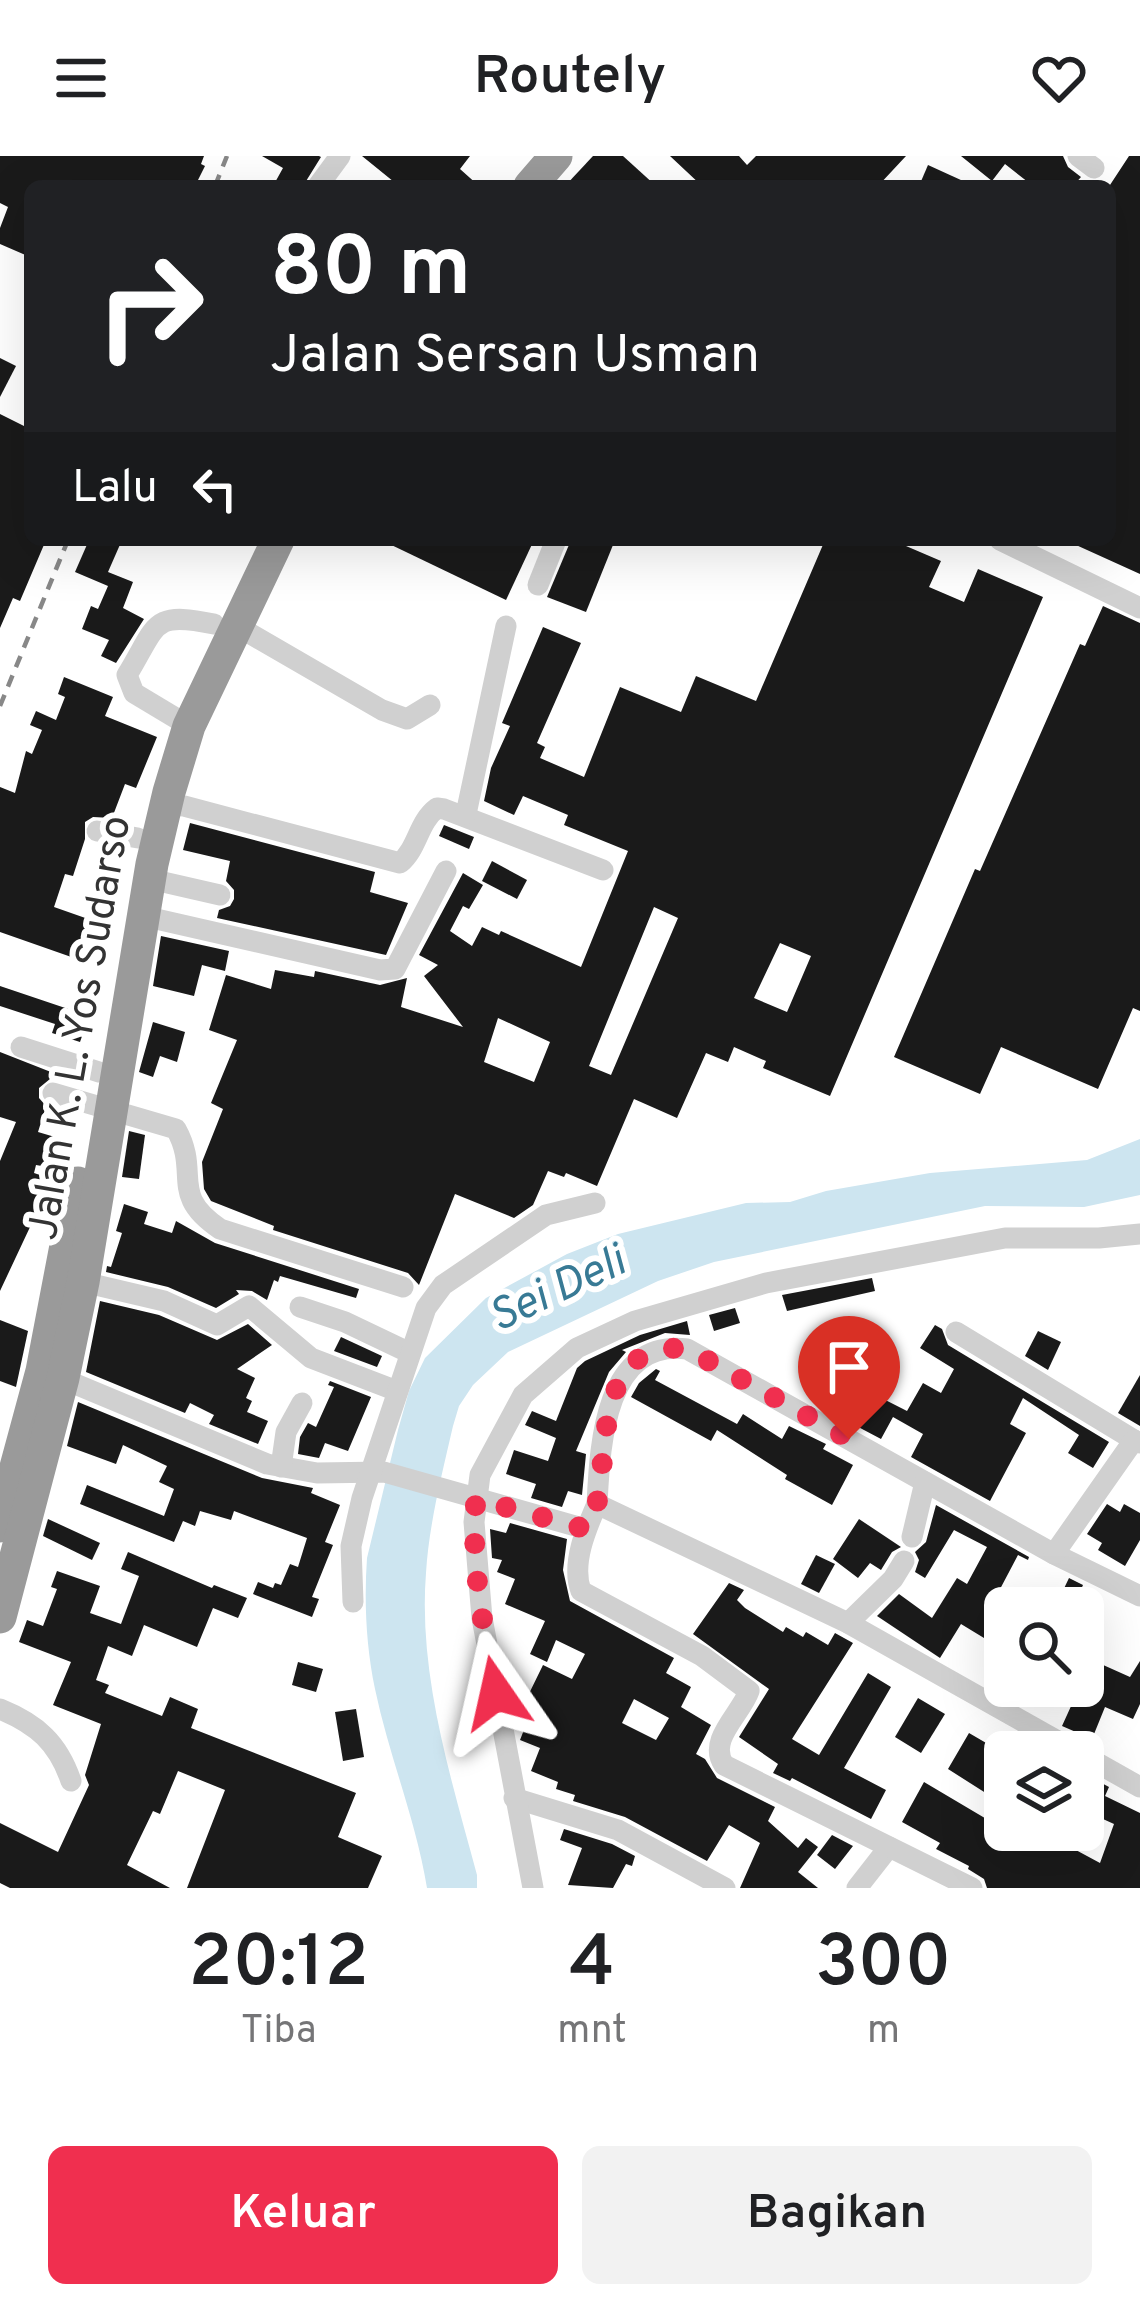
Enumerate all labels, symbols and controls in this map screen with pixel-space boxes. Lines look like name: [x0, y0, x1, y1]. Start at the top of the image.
text: Routely: [474, 44, 666, 113]
icon: menu: [48, 45, 114, 111]
icon: heart: [1026, 45, 1092, 111]
text: 80 m: [270, 219, 471, 325]
icon: right: [72, 228, 228, 384]
text: Jalan Sersan Usman: [270, 323, 760, 392]
icon: left: [182, 456, 248, 522]
text: Lalu: [72, 461, 158, 518]
street label: Jalan K. L. Yos Sudarso: [19, 812, 145, 1244]
water label: Sei Deli: [480, 1233, 638, 1347]
pin: [798, 1316, 900, 1439]
icon: arrive: [816, 1334, 882, 1400]
map controls: [984, 1587, 1104, 1851]
button: search: [984, 1587, 1104, 1707]
position arrow: [433, 1630, 559, 1756]
button: layers: [984, 1731, 1104, 1851]
text: 20:12: [188, 1920, 369, 2012]
text: 4: [569, 1920, 615, 2012]
text: 300: [815, 1920, 952, 2012]
text: Tiba: [241, 2008, 316, 2057]
text: mnt: [557, 2008, 627, 2057]
text: m: [867, 2008, 900, 2057]
button: Keluar: [48, 2146, 558, 2284]
button: Bagikan: [582, 2146, 1092, 2284]

